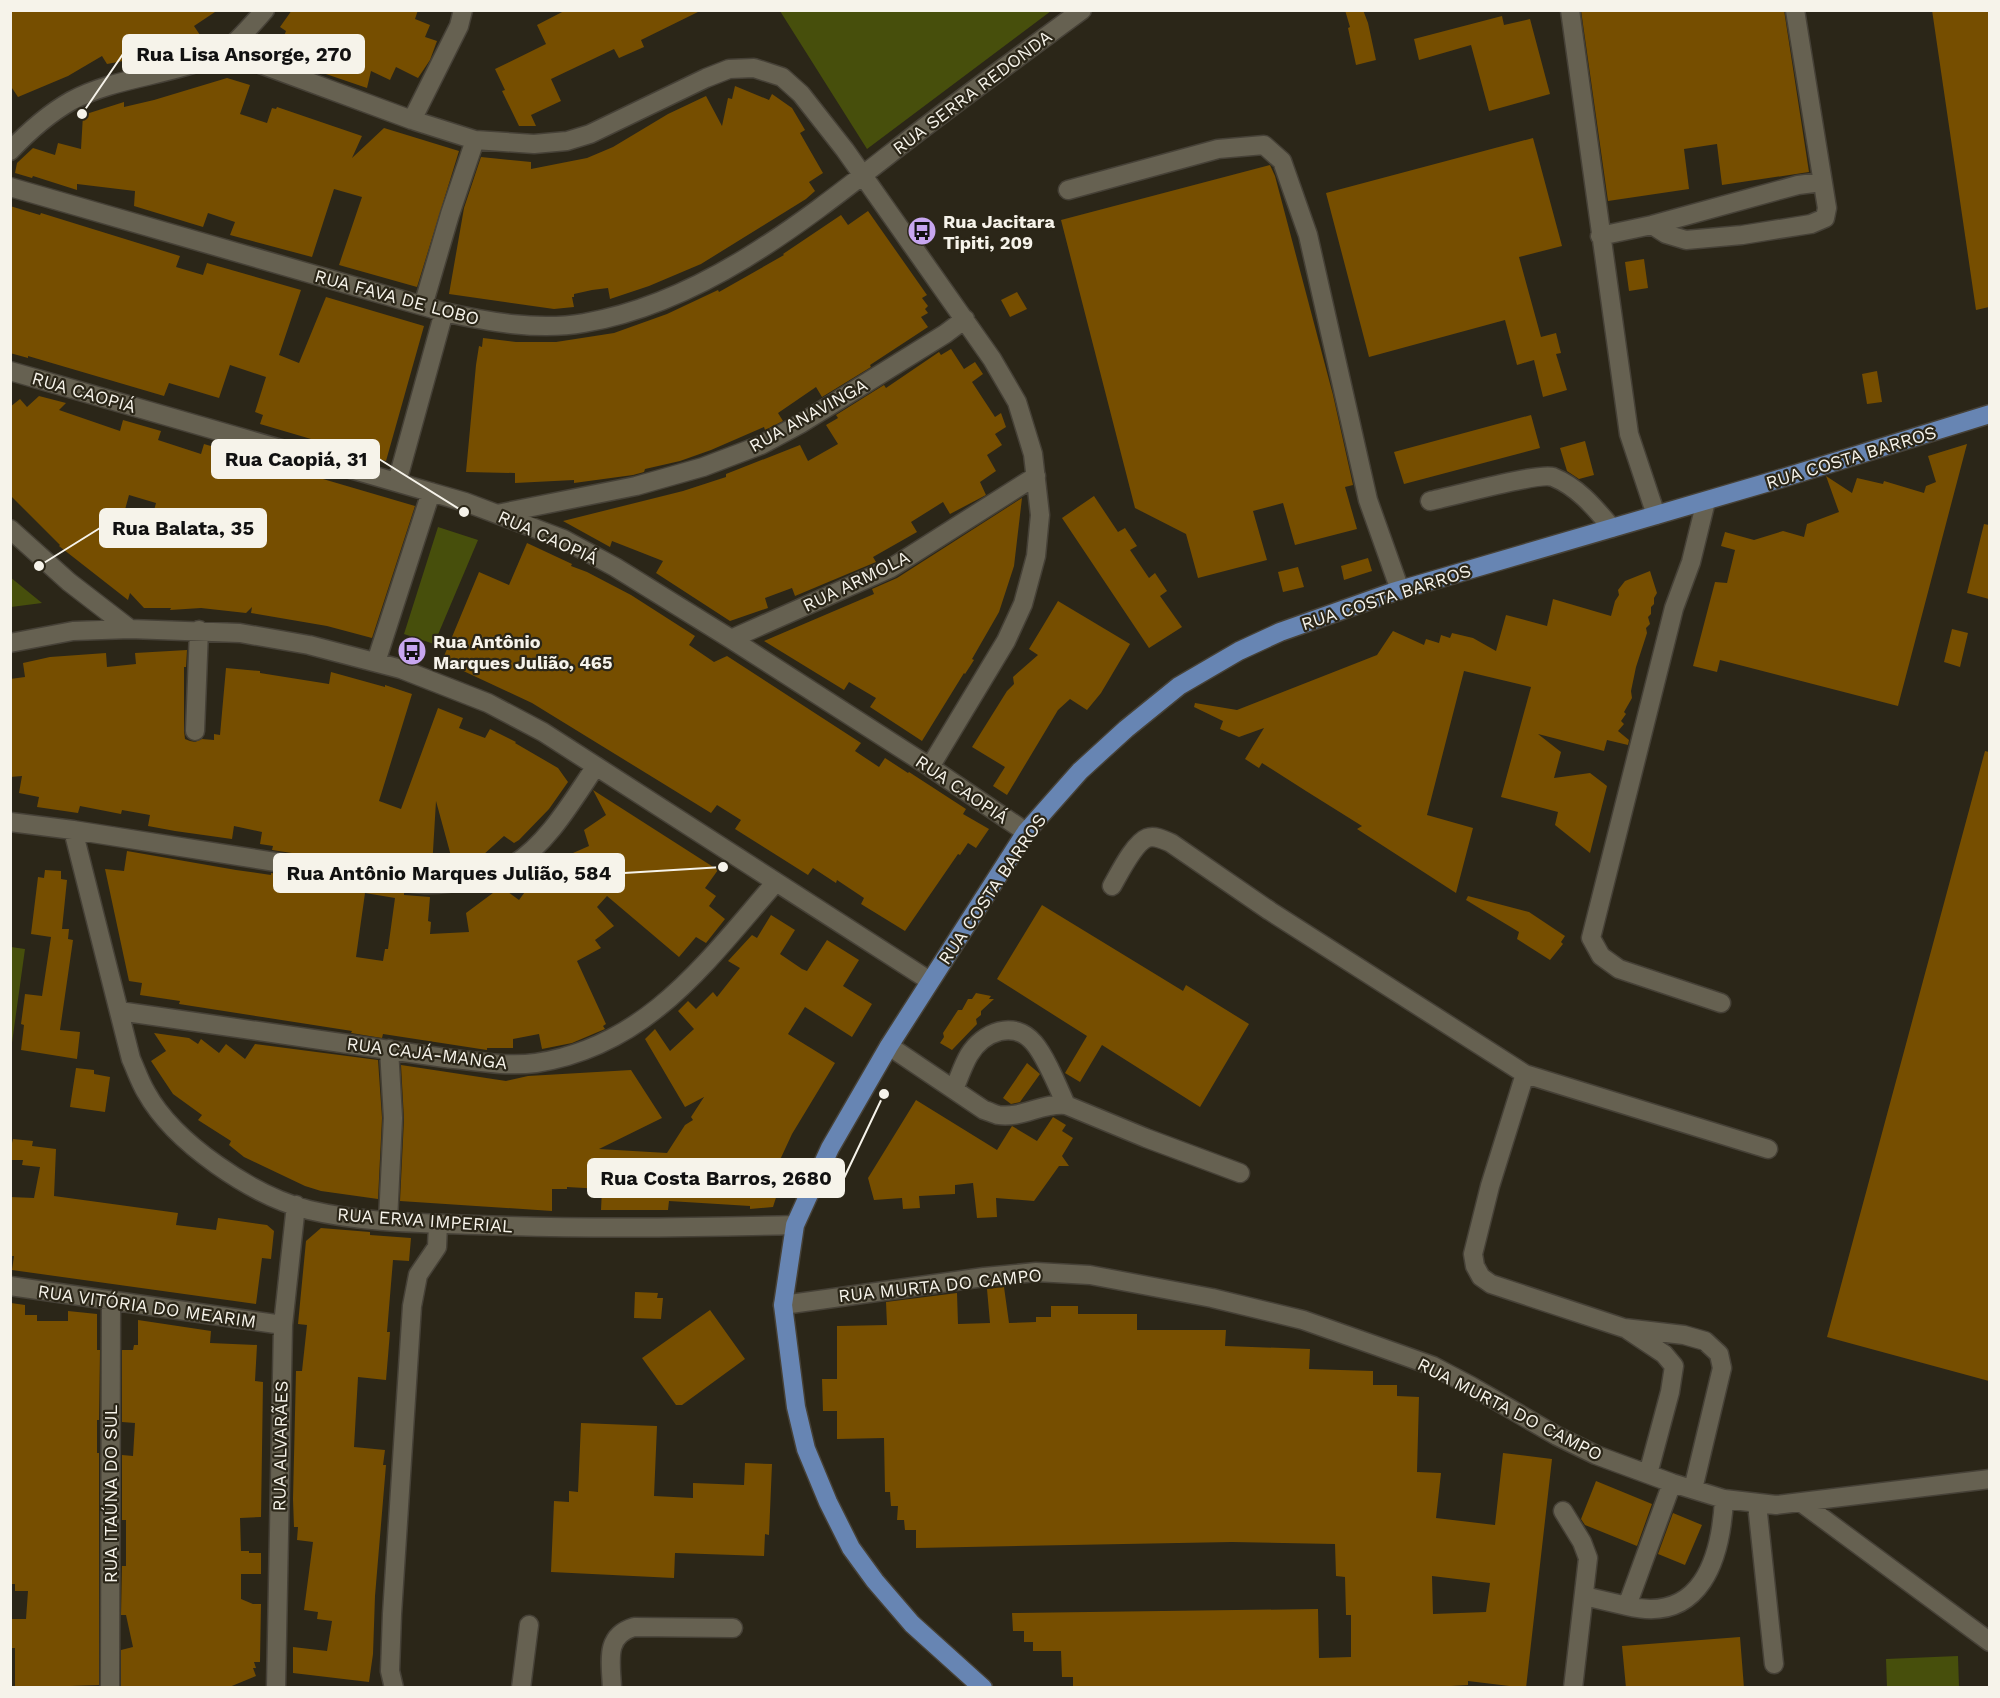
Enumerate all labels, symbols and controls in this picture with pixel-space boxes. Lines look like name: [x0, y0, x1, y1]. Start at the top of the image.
street label: RUA SERRA REDONDA: [888, 25, 1056, 159]
callout: Rua Lisa Ansorge, 270: [123, 35, 364, 73]
text: Rua Lisa Ansorge, 270: [136, 42, 352, 66]
place label: Rua Jacitara Tipiti, 209: [943, 211, 1055, 253]
bus stop icon: Rua Jacitara Tipiti, 209: [906, 215, 938, 247]
street label: RUA FAVA DE LOBO: [312, 265, 482, 329]
street label: RUA CAOPIÁ: [30, 367, 138, 417]
street label: RUA ANAVINGA: [745, 374, 871, 456]
street label: RUA COSTA BARROS: [1763, 421, 1939, 493]
callout: Rua Caopiá, 31: [212, 440, 379, 478]
text: Rua Caopiá, 31: [225, 447, 367, 471]
street label: RUA CAOPIÁ: [495, 506, 601, 568]
callout: Rua Balata, 35: [100, 509, 266, 547]
text: Rua Balata, 35: [112, 516, 254, 540]
street label: RUA ARMOLA: [799, 546, 913, 616]
street label: RUA COSTA BARROS: [1298, 560, 1474, 634]
place label: Rua Antônio Marques Julião, 465: [433, 631, 612, 673]
bus stop icon: Rua Antônio Marques Julião, 465: [396, 635, 428, 667]
street label: RUA CAOPIÁ: [912, 750, 1012, 828]
street label: RUA COSTA BARROS: [934, 810, 1050, 968]
callout: Rua Antônio Marques Julião, 584: [274, 854, 624, 892]
text: Rua Antônio Marques Julião, 584: [287, 861, 612, 885]
street label: RUA CAJÁ-MANGA: [345, 1033, 509, 1073]
callout: Rua Costa Barros, 2680: [588, 1159, 844, 1197]
text: Rua Costa Barros, 2680: [600, 1166, 832, 1190]
street label: RUA ERVA IMPERIAL: [337, 1203, 514, 1237]
street label: RUA MURTA DO CAMPO: [837, 1264, 1043, 1306]
street label: RUA VITÓRIA DO MEARIM: [36, 1280, 258, 1332]
street label: RUA MURTA DO CAMPO: [1414, 1353, 1606, 1465]
street label: RUA ALVARÃES: [268, 1380, 292, 1512]
street label: RUA ITAÚNA DO SUL: [100, 1404, 121, 1583]

